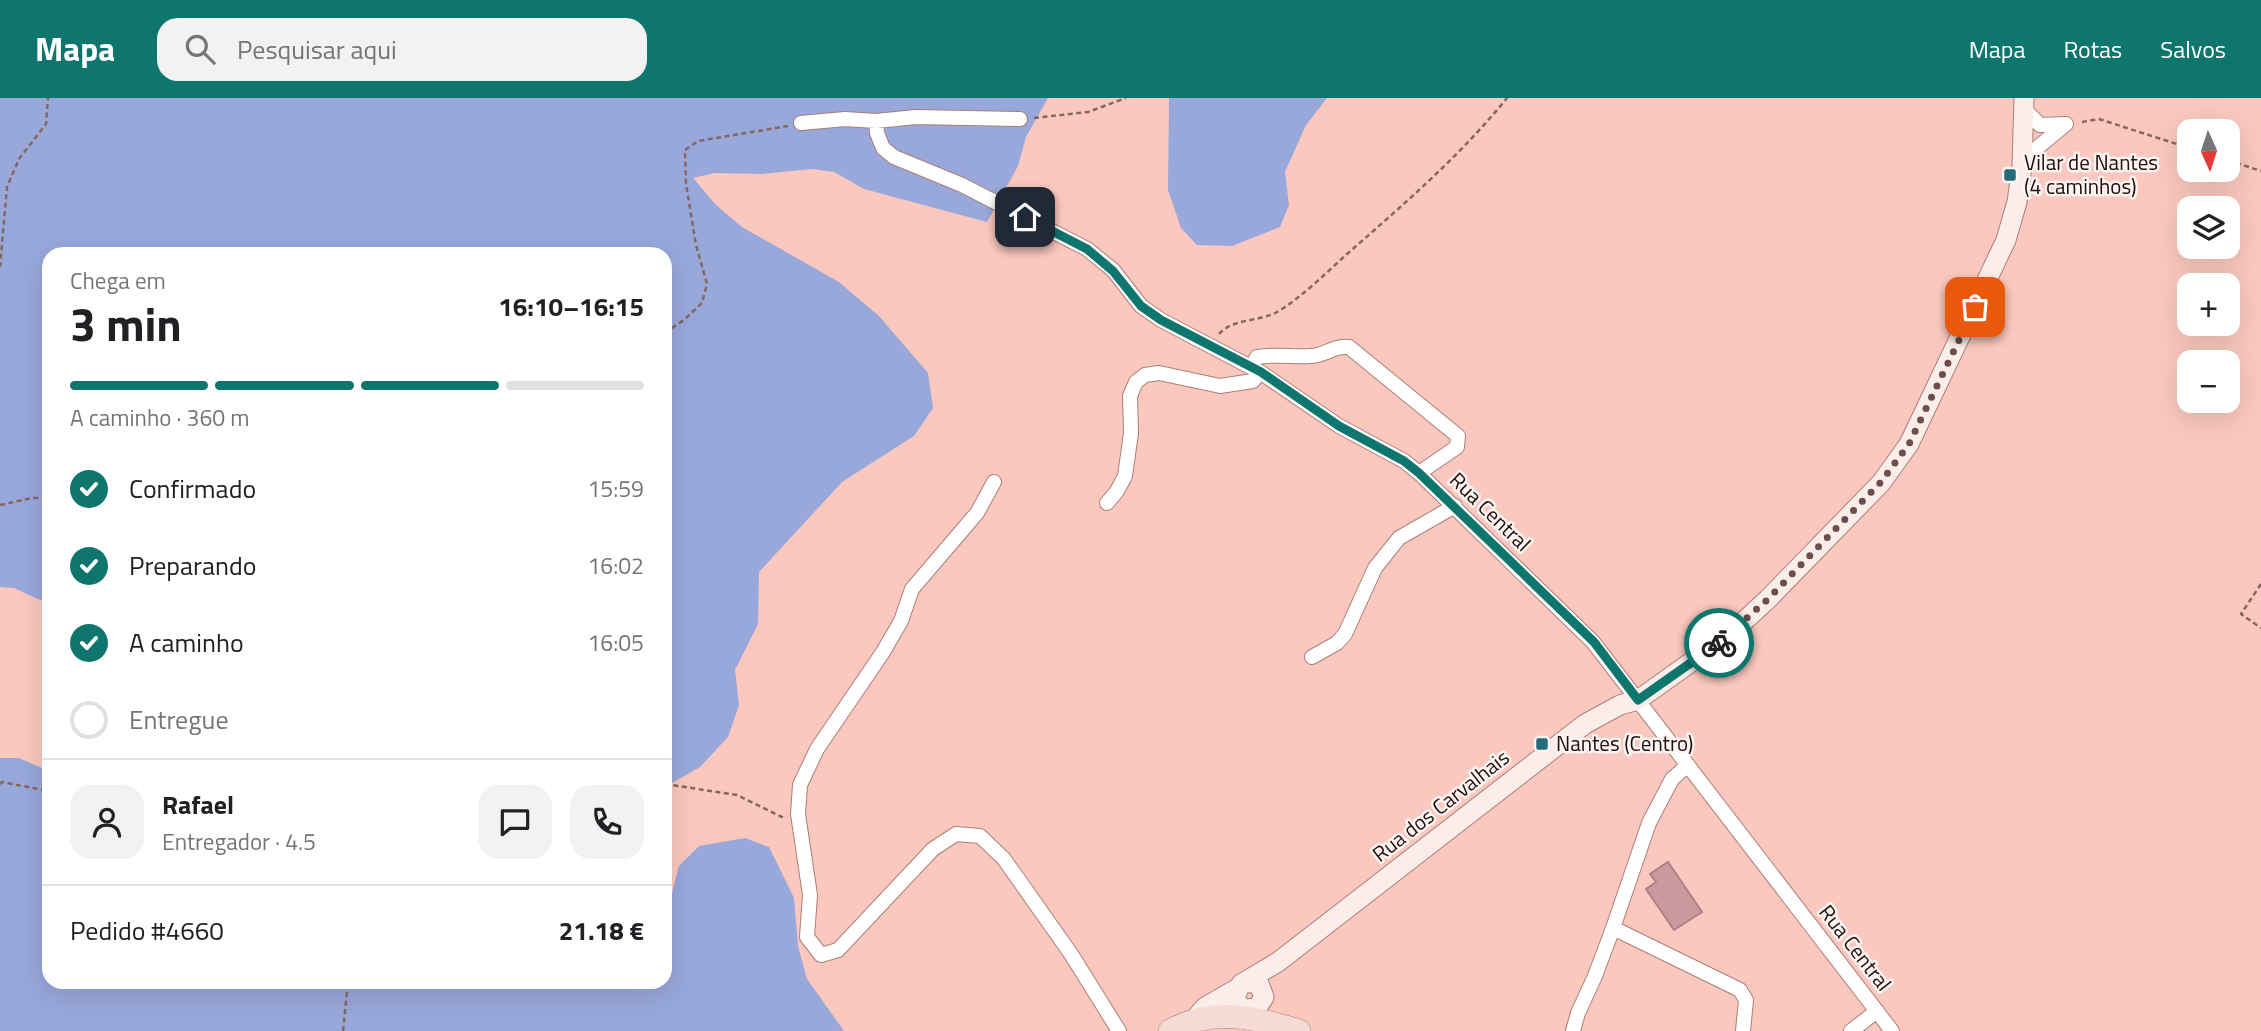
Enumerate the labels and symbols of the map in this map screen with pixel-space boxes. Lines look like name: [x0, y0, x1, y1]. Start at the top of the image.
north arrow: [2177, 119, 2240, 182]
place label: Vilar de Nantes (4 caminhos): [2024, 146, 2158, 202]
marker: Vilar de Nantes (4 caminhos): [2002, 167, 2018, 183]
pin: [995, 187, 1055, 247]
pin: [1945, 277, 2005, 337]
street label: Rua Central: [1443, 464, 1539, 558]
courier: [1684, 608, 1754, 678]
place label: Nantes (Centro): [1556, 727, 1693, 759]
marker: Nantes (Centro): [1534, 736, 1550, 752]
street label: Rua dos Carvalhais: [1365, 741, 1516, 869]
street label: Rua Central: [1812, 897, 1900, 998]

